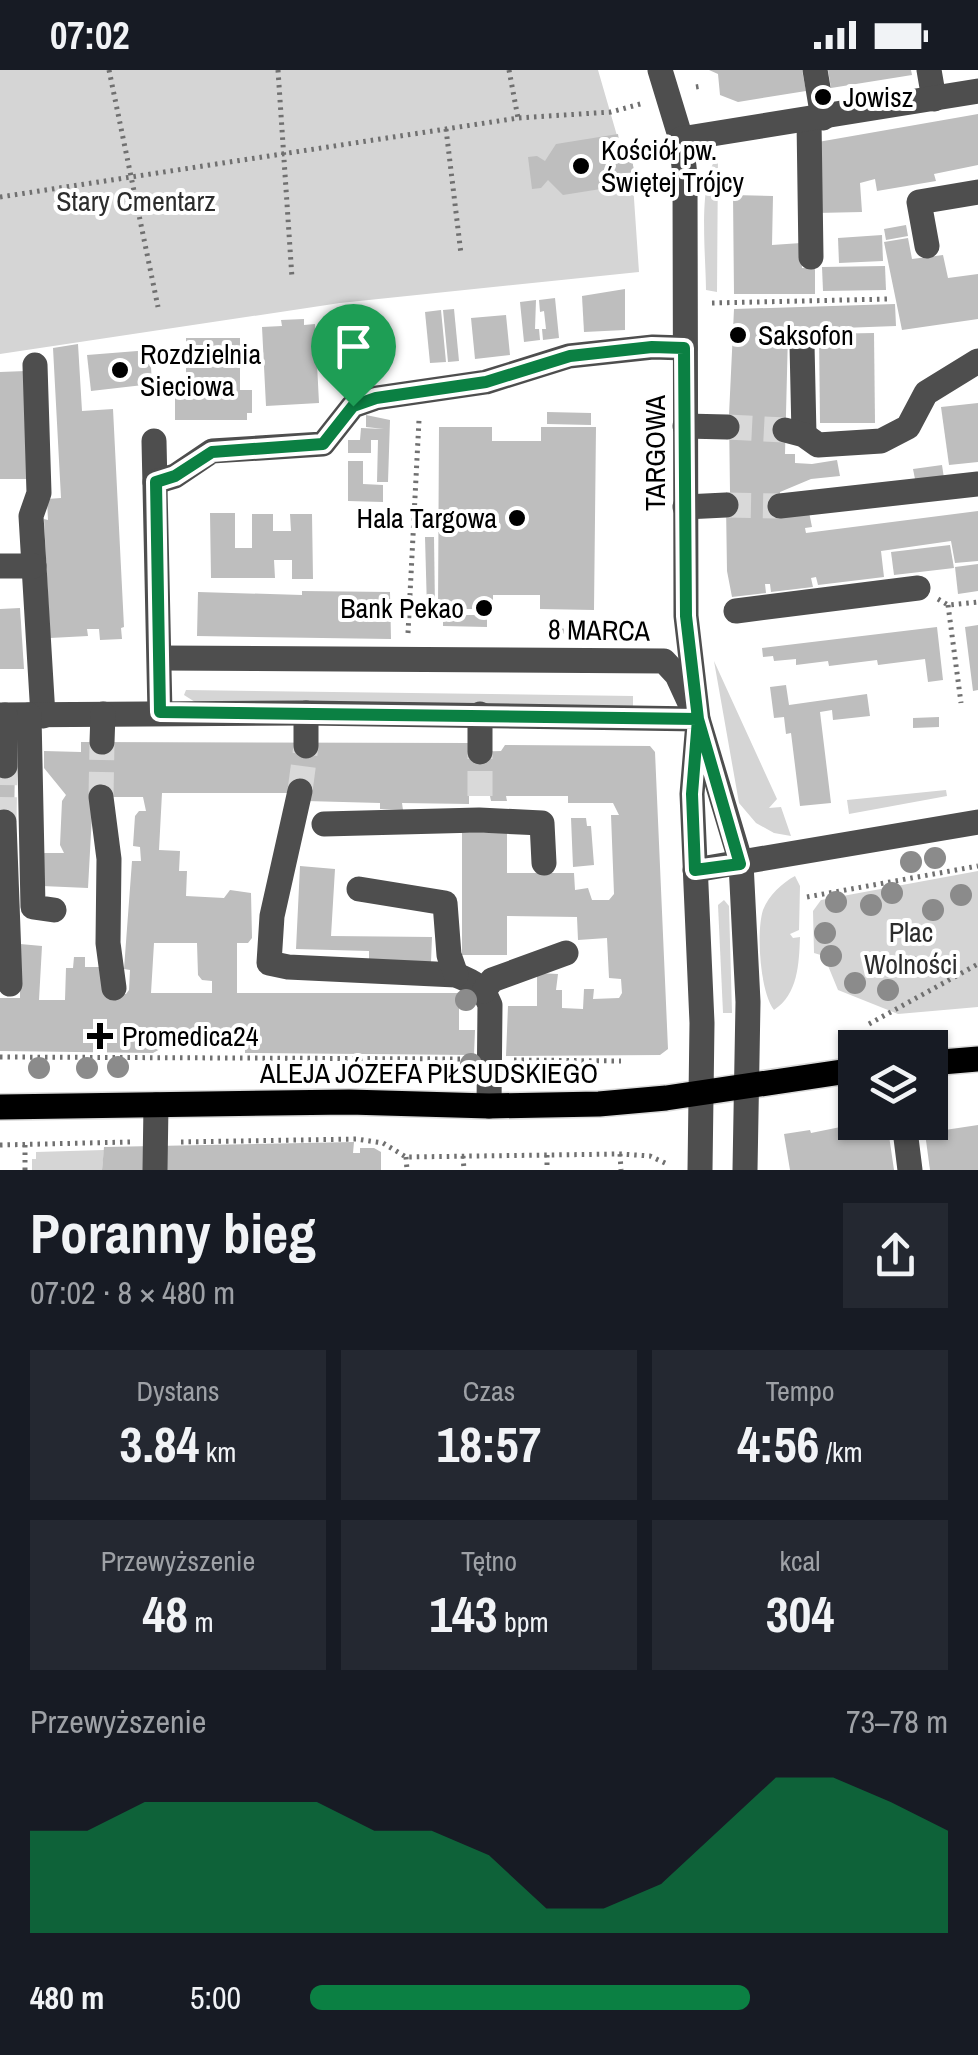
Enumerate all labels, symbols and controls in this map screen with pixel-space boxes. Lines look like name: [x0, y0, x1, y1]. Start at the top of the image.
text: 07:02: [50, 10, 130, 61]
place label: Jowisz: [843, 78, 913, 116]
marker: Jowisz: [812, 86, 834, 108]
place label: Kościół pw. Świętej Trójcy: [601, 131, 744, 201]
marker: Kościół pw. Świętej Trójcy: [570, 155, 592, 177]
park label: Stary Cmentarz: [56, 182, 216, 220]
pin: [311, 304, 396, 407]
place label: Saksofon: [758, 316, 854, 354]
icon: arrive: [326, 319, 381, 374]
marker: Saksofon: [727, 324, 749, 346]
place label: Rozdzielnia Sieciowa: [140, 335, 261, 405]
marker: Rozdzielnia Sieciowa: [109, 359, 131, 381]
street label: TARGOWA: [636, 394, 674, 511]
place label: Hala Targowa: [357, 499, 497, 537]
marker: Hala Targowa: [506, 507, 528, 529]
place label: Bank Pekao: [340, 589, 464, 627]
marker: Bank Pekao: [473, 597, 495, 619]
street label: 8 MARCA: [548, 610, 651, 650]
park label: Plac Wolności: [864, 913, 958, 983]
place label: Promedica24: [122, 1017, 259, 1055]
marker: Promedica24: [87, 1023, 113, 1049]
map controls: [838, 1030, 948, 1140]
button: layers: [838, 1030, 948, 1140]
street label: ALEJA JÓZEFA PIŁSUDSKIEGO: [259, 1054, 598, 1092]
text: Poranny bieg: [30, 1196, 316, 1270]
button: share: [843, 1203, 948, 1308]
text: 07:02 · 8 × 480 m: [30, 1271, 235, 1314]
text: Dystans: [137, 1372, 219, 1410]
text: Czas: [463, 1372, 515, 1410]
text: Tempo: [766, 1372, 834, 1410]
text: 3.84: [120, 1410, 199, 1478]
text: 18:57: [437, 1410, 541, 1478]
text: 4:56: [737, 1410, 819, 1478]
text: km: [199, 1433, 236, 1471]
text: /km: [819, 1433, 863, 1471]
text: Przewyższenie: [101, 1542, 255, 1580]
text: Tętno: [461, 1542, 517, 1580]
text: kcal: [780, 1542, 820, 1580]
text: 48: [142, 1580, 188, 1648]
text: 143: [429, 1580, 498, 1648]
text: 304: [766, 1580, 834, 1648]
text: m: [188, 1603, 214, 1641]
text: bpm: [498, 1603, 549, 1641]
text: Przewyższenie: [30, 1700, 206, 1743]
text: 73–78 m: [846, 1700, 948, 1743]
text: 480 m: [30, 1976, 104, 2019]
text: 5:00: [190, 1976, 241, 2019]

